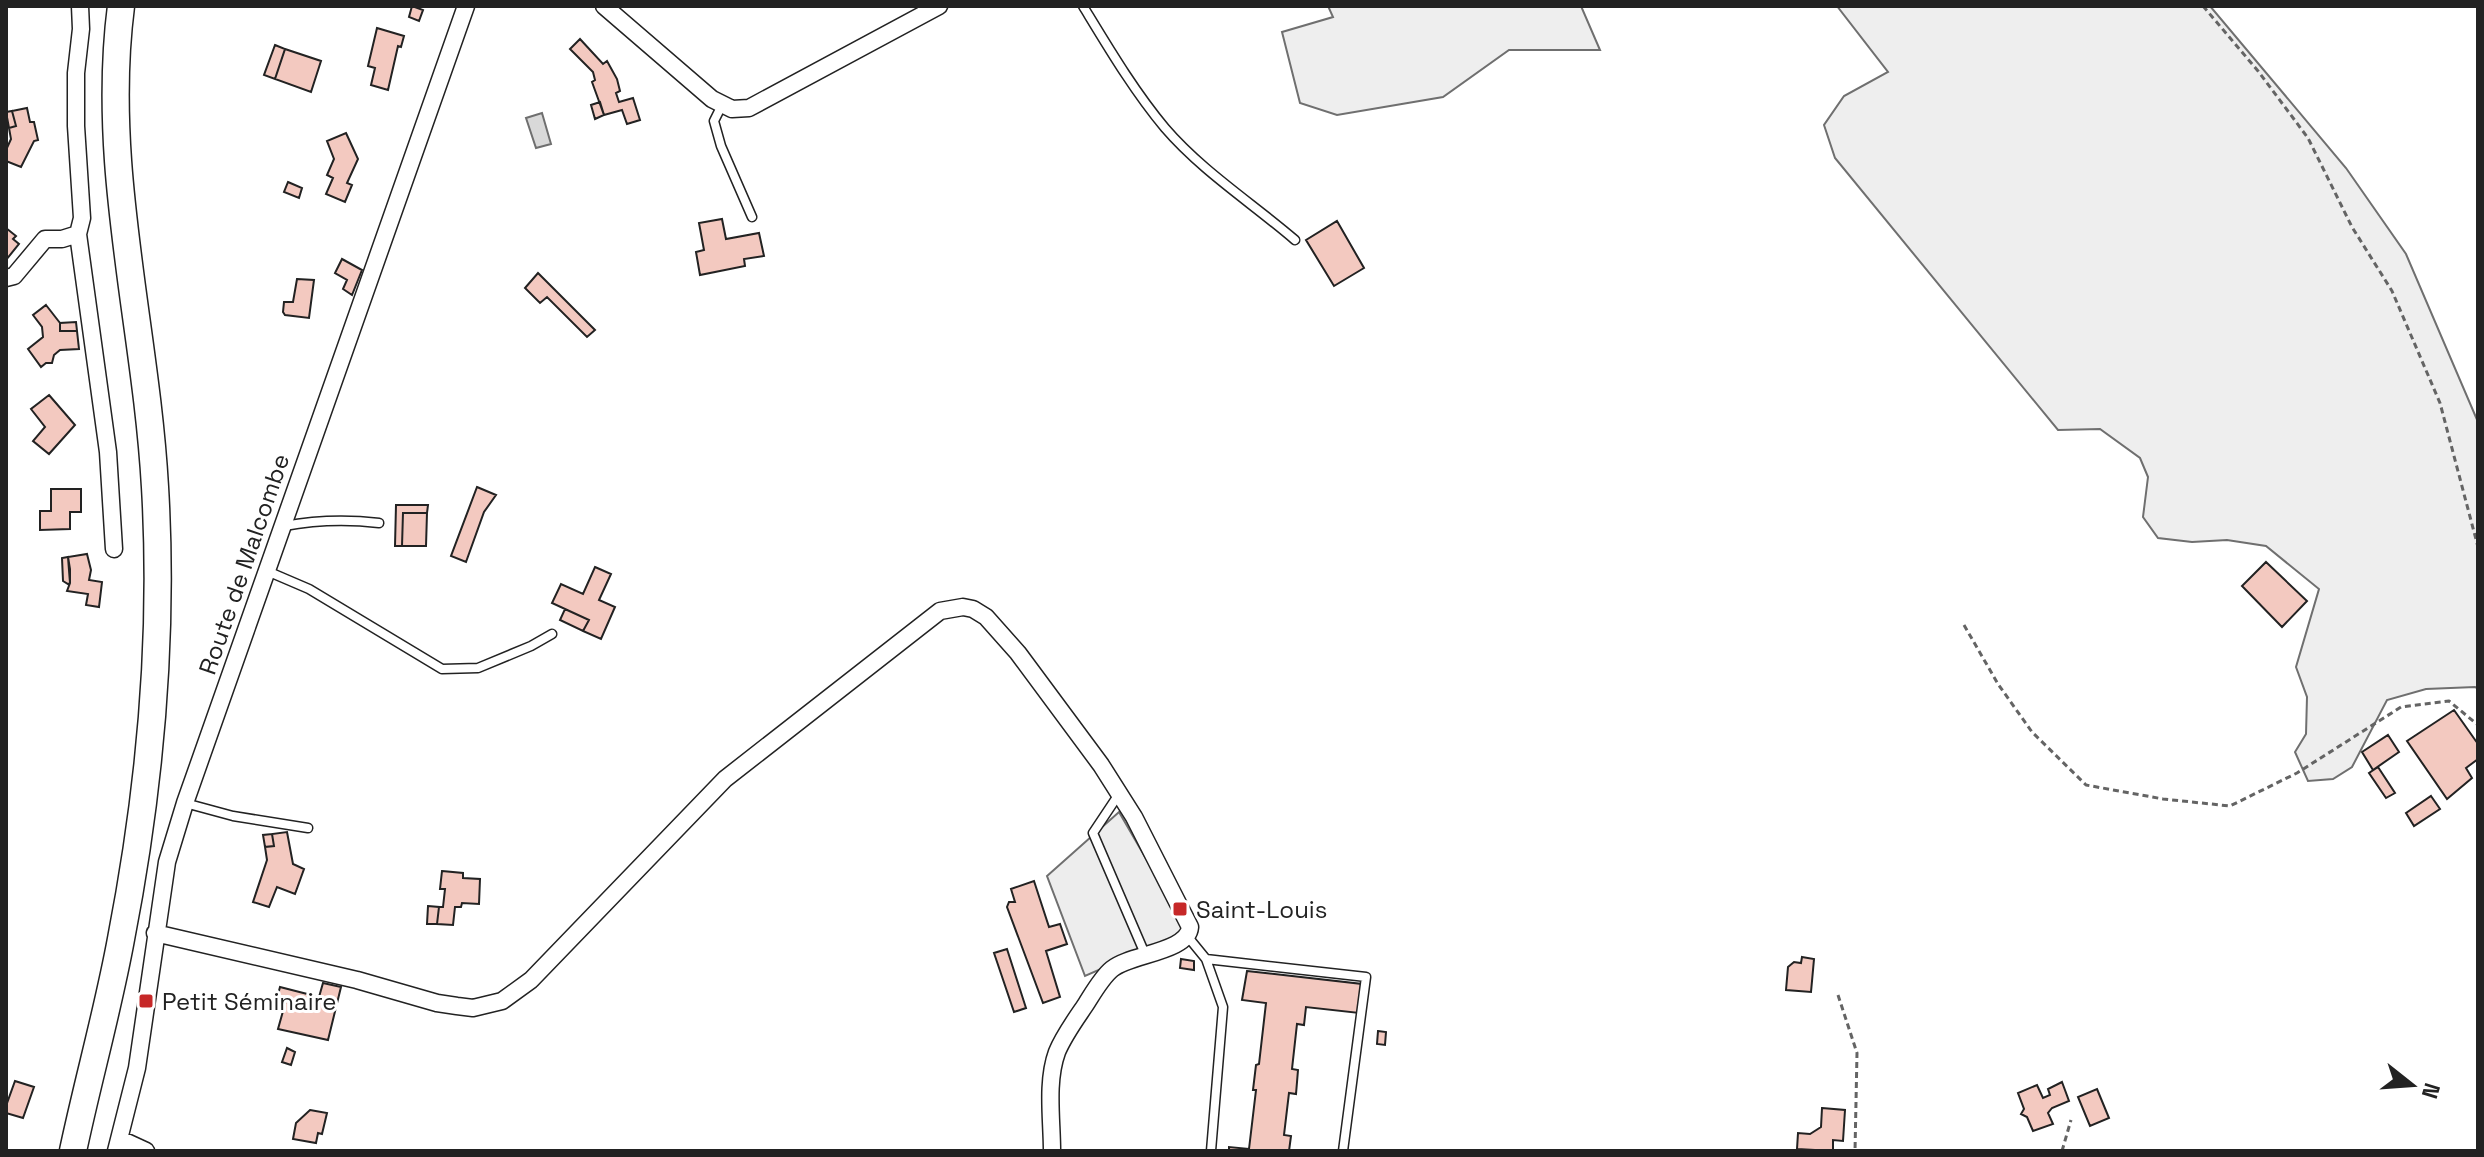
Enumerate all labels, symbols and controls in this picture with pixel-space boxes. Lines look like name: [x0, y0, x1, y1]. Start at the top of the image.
street label: Route de Malcombe: [192, 450, 296, 678]
place label: Saint-Louis: [1196, 894, 1327, 925]
marker: Saint-Louis: [1171, 900, 1189, 918]
place label: Petit Séminaire: [162, 986, 337, 1017]
marker: Petit Séminaire: [137, 992, 155, 1010]
north arrow: [2372, 1045, 2452, 1125]
text: N: [2416, 1080, 2447, 1102]

